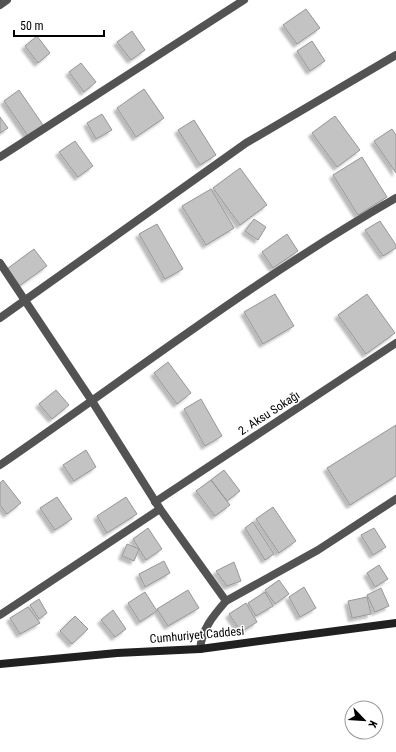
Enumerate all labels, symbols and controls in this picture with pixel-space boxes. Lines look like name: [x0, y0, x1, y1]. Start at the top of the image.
scale bar: [14, 12, 104, 38]
text: 50 m: [20, 19, 44, 33]
street label: 2. Aksu Sokağı: [236, 388, 302, 438]
street label: Cumhuriyet Caddesi: [149, 624, 245, 646]
north arrow: [344, 700, 384, 740]
text: K: [365, 719, 380, 730]

